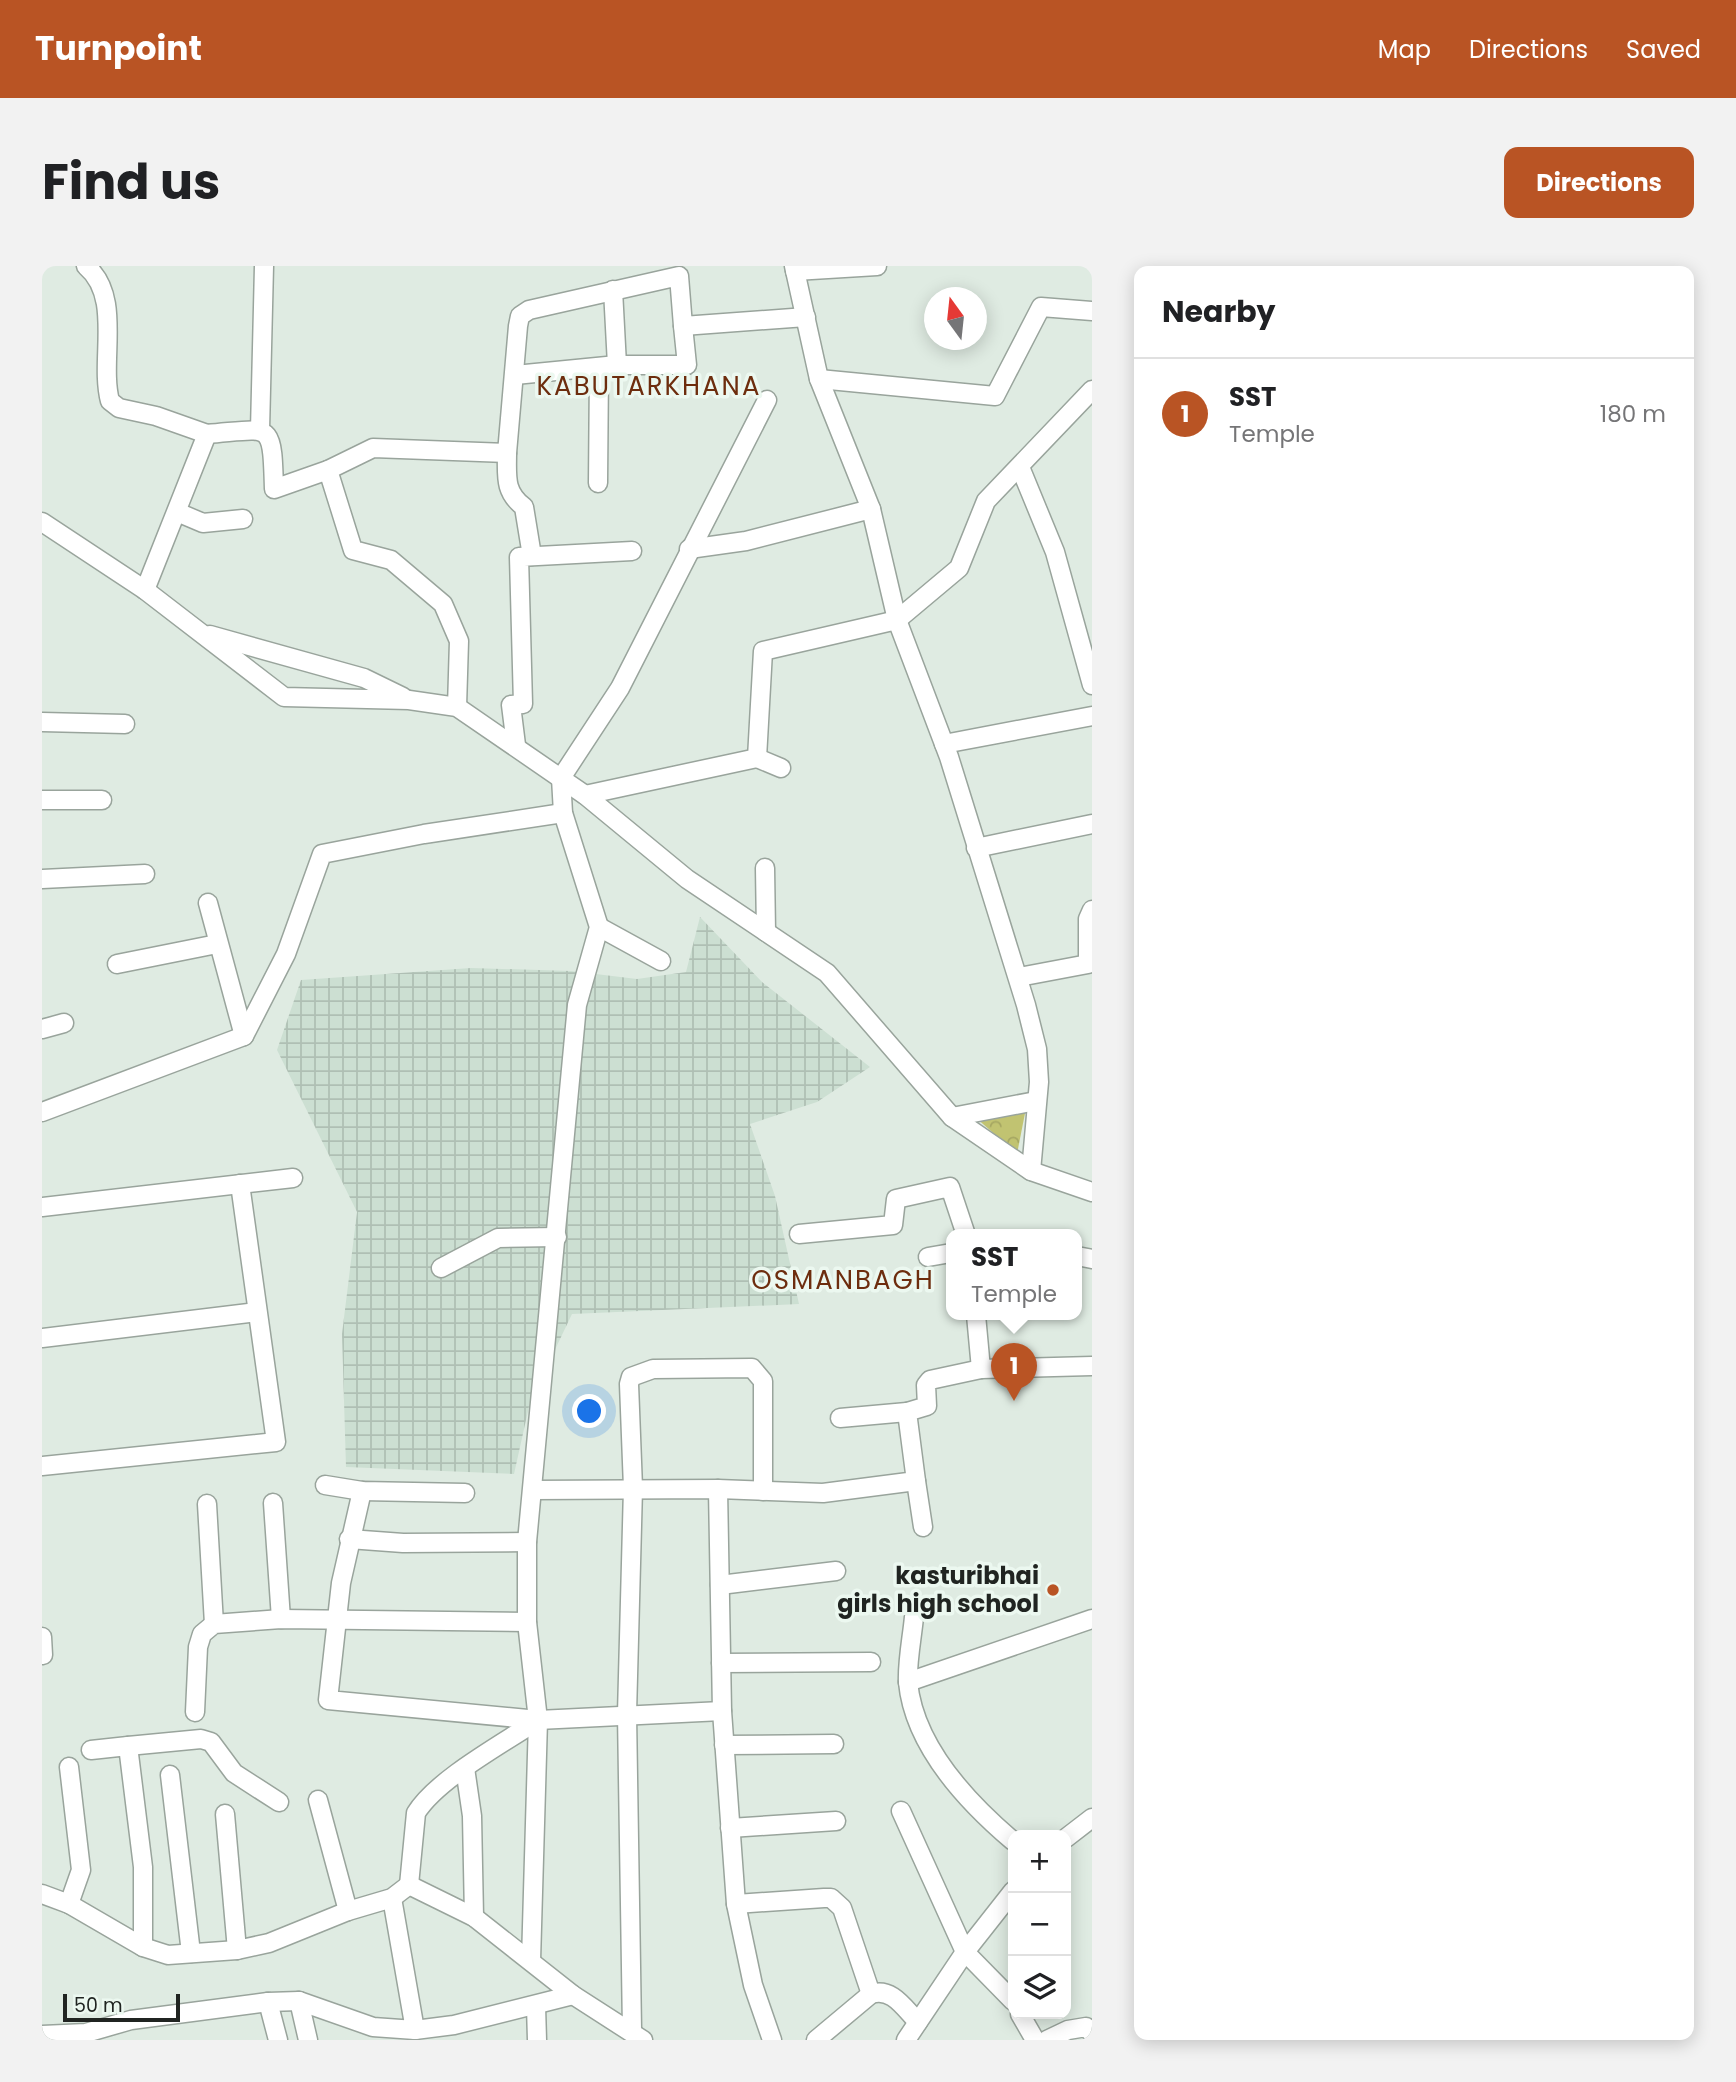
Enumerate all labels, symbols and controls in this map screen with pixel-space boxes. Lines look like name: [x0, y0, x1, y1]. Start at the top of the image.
text: Turnpoint: [35, 25, 202, 72]
text: Map: [1378, 33, 1431, 66]
text: Directions: [1469, 33, 1588, 66]
text: Saved: [1626, 33, 1701, 66]
button: Directions: [1504, 147, 1694, 218]
text: Find us: [42, 148, 220, 216]
north arrow: [924, 287, 987, 350]
text: Nearby: [1162, 290, 1276, 333]
district label: KABUTARKHANA: [537, 368, 761, 404]
text: SST: [1229, 379, 1276, 415]
text: 1: [1181, 398, 1189, 430]
text: 180 m: [1600, 398, 1666, 430]
text: Temple: [1229, 418, 1315, 450]
popup: [946, 1229, 1082, 1320]
text: SST: [971, 1239, 1018, 1275]
district label: OSMANBAGH: [751, 1262, 935, 1298]
text: Temple: [971, 1278, 1057, 1310]
pin: 1: [991, 1343, 1037, 1401]
your location: [572, 1394, 606, 1428]
place label: kasturibhai girls high school: [837, 1559, 1039, 1620]
marker: kasturibhai girls high school: [1045, 1582, 1061, 1598]
map controls: [1008, 1830, 1071, 2019]
button: +: [1008, 1830, 1071, 1893]
button: −: [1008, 1893, 1071, 1956]
button: layers: [1008, 1956, 1071, 2019]
scale bar: [63, 1991, 180, 2023]
text: 50 m: [74, 1992, 123, 2019]

